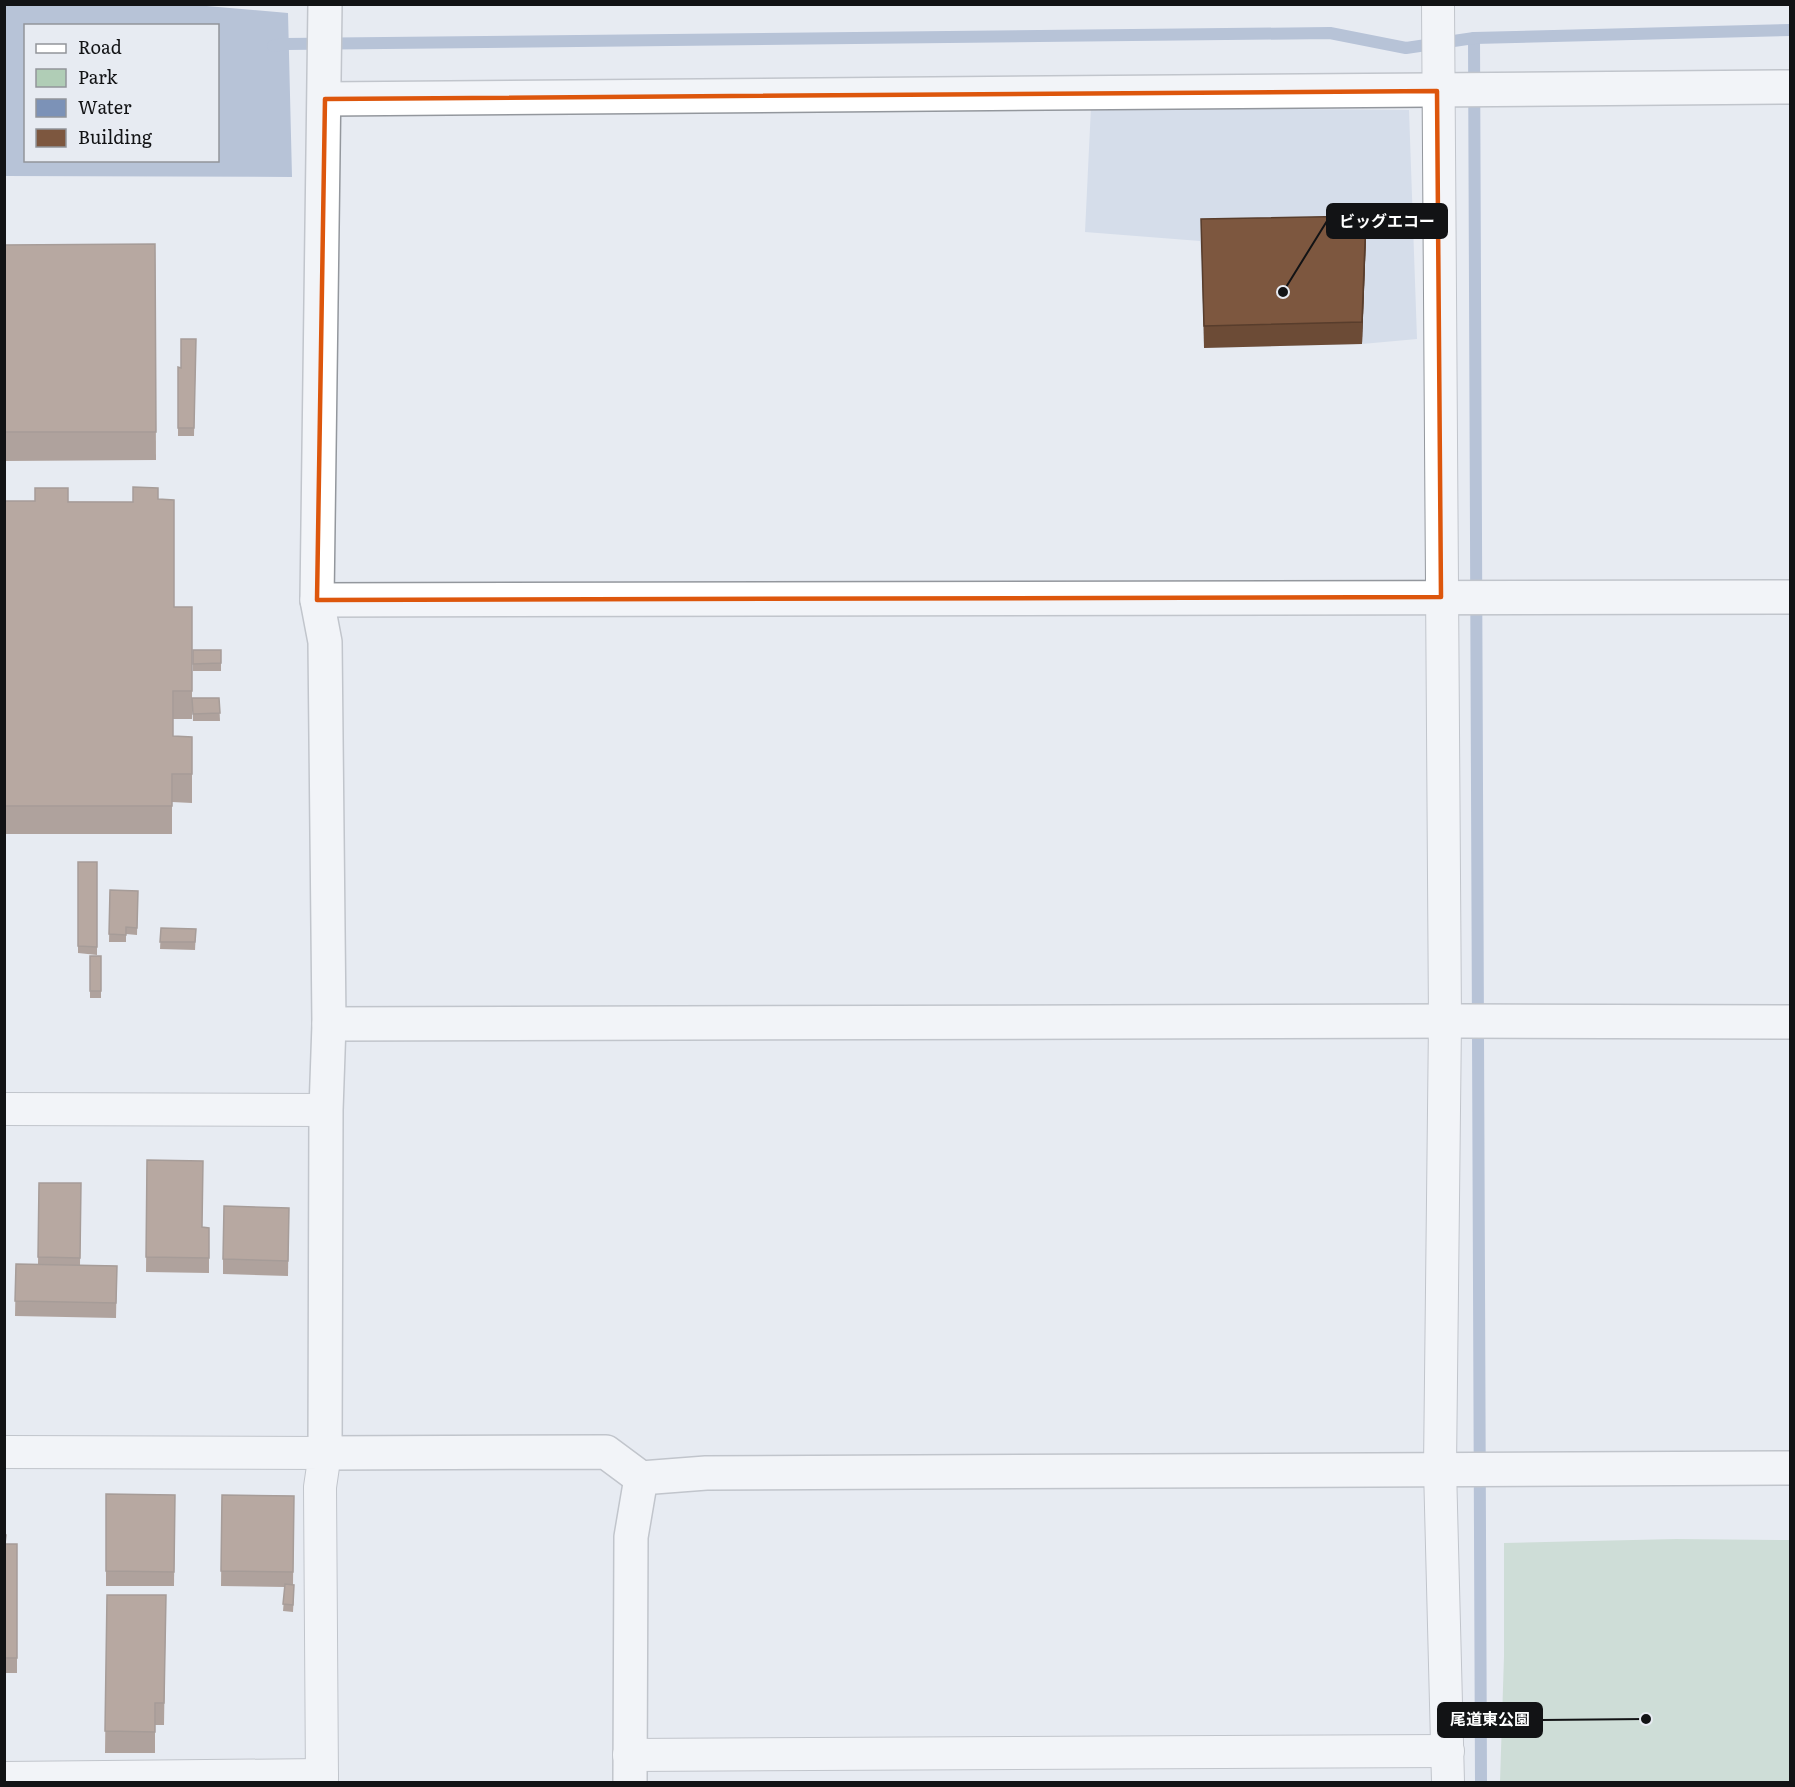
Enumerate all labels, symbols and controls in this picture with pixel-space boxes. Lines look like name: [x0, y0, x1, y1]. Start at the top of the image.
legend: [24, 24, 219, 162]
text: Road: [78, 33, 122, 60]
text: Park: [78, 63, 119, 90]
text: Water: [78, 93, 132, 120]
text: Building: [78, 123, 153, 150]
callout: ビッグエコー: [1327, 204, 1447, 238]
text: ビッグエコー: [1339, 208, 1435, 232]
callout: 尾道東公園: [1438, 1703, 1542, 1737]
text: 尾道東公園: [1450, 1706, 1530, 1730]

